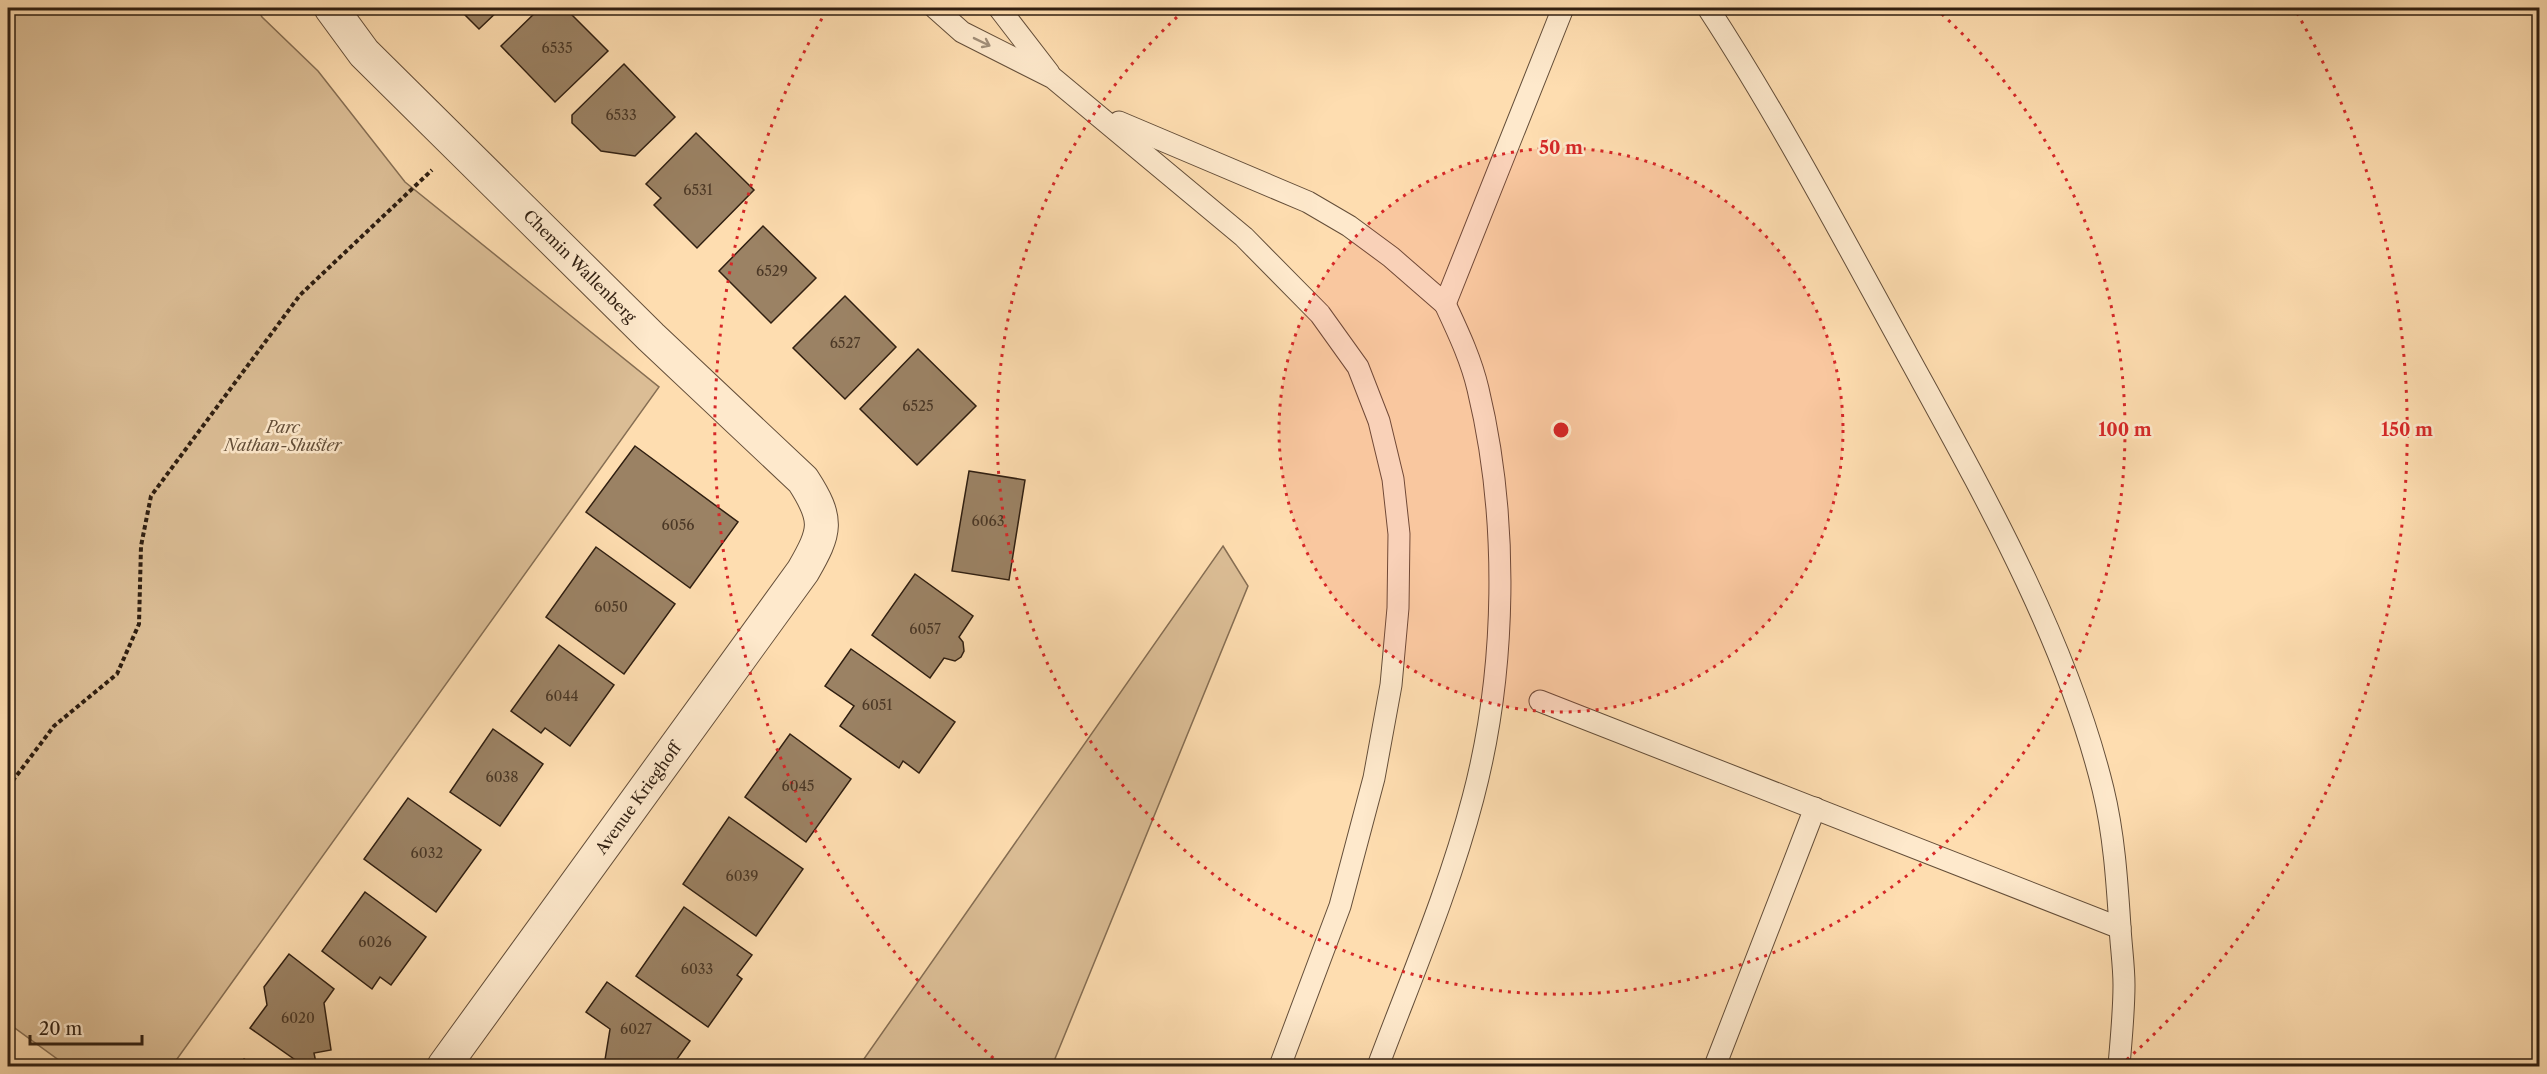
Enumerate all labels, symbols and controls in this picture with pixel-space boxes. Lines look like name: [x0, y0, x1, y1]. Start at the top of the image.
one-way arrow: [972, 37, 990, 49]
house number: 6535: [541, 39, 573, 57]
house number: 6533: [605, 106, 637, 124]
text: 50 m: [1539, 137, 1583, 159]
house number: 6531: [683, 181, 713, 199]
street label: Chemin Wallenberg: [519, 205, 641, 327]
house number: 6529: [756, 262, 788, 280]
house number: 6527: [830, 334, 860, 352]
house number: 6525: [902, 397, 934, 415]
park label: Parc Nathan-Shuster: [222, 417, 343, 455]
text: 100 m: [2098, 419, 2152, 441]
text: 150 m: [2381, 419, 2433, 441]
centre of rings: [1551, 420, 1571, 440]
house number: 6063: [972, 512, 1004, 530]
house number: 6056: [662, 516, 694, 534]
house number: 6050: [594, 598, 628, 616]
house number: 6057: [909, 620, 941, 638]
house number: 6044: [545, 687, 579, 705]
house number: 6051: [862, 696, 892, 714]
street label: Avenue Krieghoff: [590, 737, 686, 859]
house number: 6038: [485, 768, 519, 786]
house number: 6045: [782, 777, 814, 795]
house number: 6032: [411, 844, 443, 862]
house number: 6039: [726, 867, 758, 885]
house number: 6026: [358, 933, 392, 951]
house number: 6033: [681, 960, 713, 978]
scale bar: [30, 1008, 142, 1046]
house number: 6020: [281, 1009, 315, 1027]
text: 20 m: [39, 1018, 83, 1040]
house number: 6027: [620, 1020, 652, 1038]

